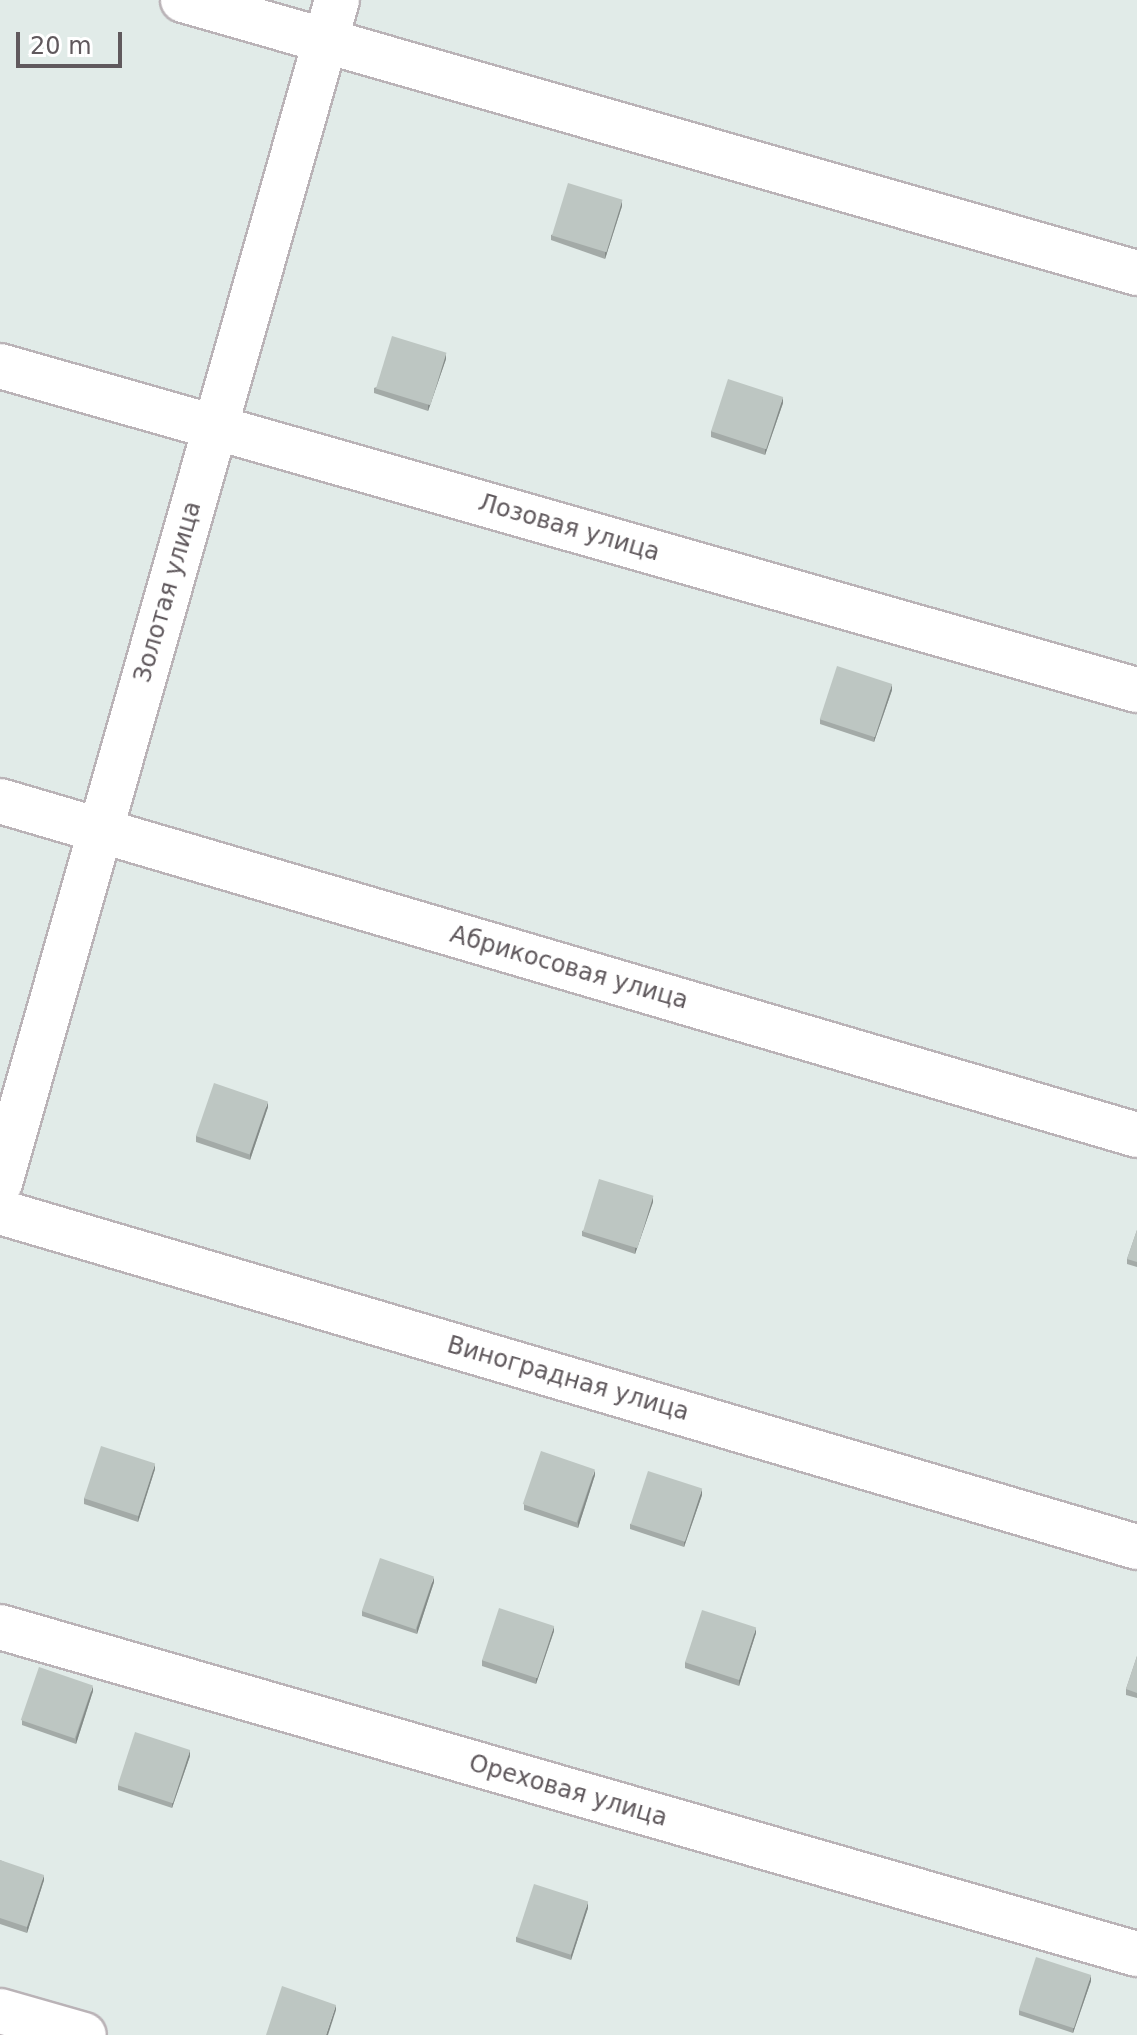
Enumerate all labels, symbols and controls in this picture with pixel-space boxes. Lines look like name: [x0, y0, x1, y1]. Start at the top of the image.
scale bar: [20, 16, 126, 66]
text: 20 m: [30, 32, 92, 60]
street label: Лозовая улица: [475, 488, 663, 568]
street label: Золотая улица: [128, 498, 208, 686]
street label: Абрикосовая улица: [447, 920, 691, 1016]
street label: Виноградная улица: [444, 1331, 692, 1427]
street label: Ореховая улица: [466, 1749, 670, 1833]

